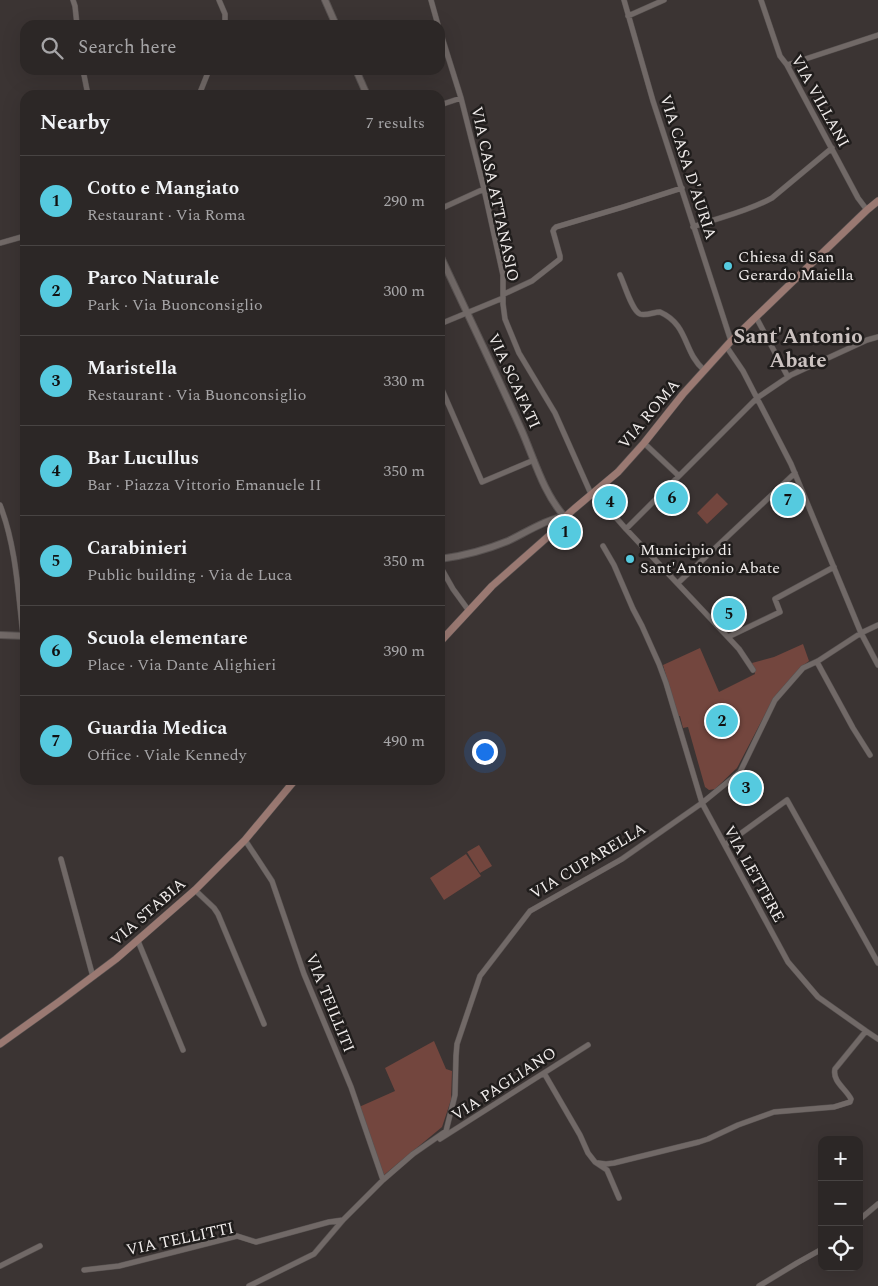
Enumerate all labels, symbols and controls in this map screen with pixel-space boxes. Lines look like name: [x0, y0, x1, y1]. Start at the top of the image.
search box: [20, 20, 445, 75]
text: Search here: [78, 33, 177, 62]
icon: search: [38, 34, 66, 62]
street label: VIA VILLANI: [785, 50, 855, 152]
street label: VIA CASA D'AURIA: [653, 91, 723, 243]
street label: VIA CASA ATTANASIO: [465, 104, 525, 284]
text: Nearby: [40, 107, 110, 139]
text: 7 results: [366, 111, 425, 135]
text: Cotto e Mangiato: [87, 174, 239, 203]
text: 1: [52, 189, 60, 213]
text: 290 m: [383, 189, 425, 213]
text: Restaurant · Via Roma: [87, 203, 245, 227]
place label: Chiesa di San Gerardo Maiella: [738, 245, 854, 287]
marker: Chiesa di San Gerardo Maiella: [722, 260, 734, 272]
text: Parco Naturale: [87, 264, 219, 293]
text: 2: [52, 279, 60, 303]
text: 300 m: [383, 279, 425, 303]
text: Park · Via Buonconsiglio: [87, 293, 263, 317]
district label: Sant'Antonio Abate: [733, 321, 863, 377]
street label: VIA SCAFATI: [481, 329, 547, 433]
text: Maristella: [87, 354, 177, 383]
text: 3: [52, 369, 60, 393]
text: 330 m: [383, 369, 425, 393]
street label: VIA ROMA: [613, 374, 685, 454]
text: Restaurant · Via Buonconsiglio: [87, 383, 306, 407]
text: Bar Lucullus: [87, 444, 199, 473]
text: 4: [52, 459, 60, 483]
text: 350 m: [383, 459, 425, 483]
text: Bar · Piazza Vittorio Emanuele II: [87, 473, 322, 497]
pin: 6: [656, 479, 688, 517]
pin: 7: [772, 481, 804, 519]
pin: 4: [594, 483, 626, 521]
pin: 1: [549, 513, 581, 551]
text: Carabinieri: [87, 534, 187, 563]
place label: Municipio di Sant'Antonio Abate: [640, 538, 780, 580]
text: 5: [52, 549, 60, 573]
text: 350 m: [383, 549, 425, 573]
marker: Municipio di Sant'Antonio Abate: [624, 553, 636, 565]
text: Public building · Via de Luca: [87, 563, 292, 587]
pin: 5: [713, 595, 745, 633]
text: Scuola elementare: [87, 624, 248, 653]
text: 6: [52, 639, 60, 663]
text: 390 m: [383, 639, 425, 663]
text: Place · Via Dante Alighieri: [87, 653, 276, 677]
pin: 2: [706, 702, 738, 740]
text: Guardia Medica: [87, 714, 227, 743]
text: 7: [52, 729, 60, 753]
text: 490 m: [383, 729, 425, 753]
your location: [472, 739, 498, 765]
text: Office · Viale Kennedy: [87, 743, 246, 767]
pin: 3: [730, 769, 762, 807]
street label: VIA CUPARELLA: [525, 817, 651, 905]
street label: VIA LETTERE: [717, 821, 791, 927]
street label: VIA STABIA: [105, 872, 191, 952]
street label: VIA TEILLITI: [299, 950, 361, 1056]
street label: VIA PAGLIANO: [447, 1041, 561, 1127]
map controls: [818, 1136, 863, 1271]
button: +: [818, 1136, 863, 1181]
button: −: [818, 1181, 863, 1226]
street label: VIA TELLITTI: [124, 1216, 236, 1262]
button: locate: [818, 1226, 863, 1271]

